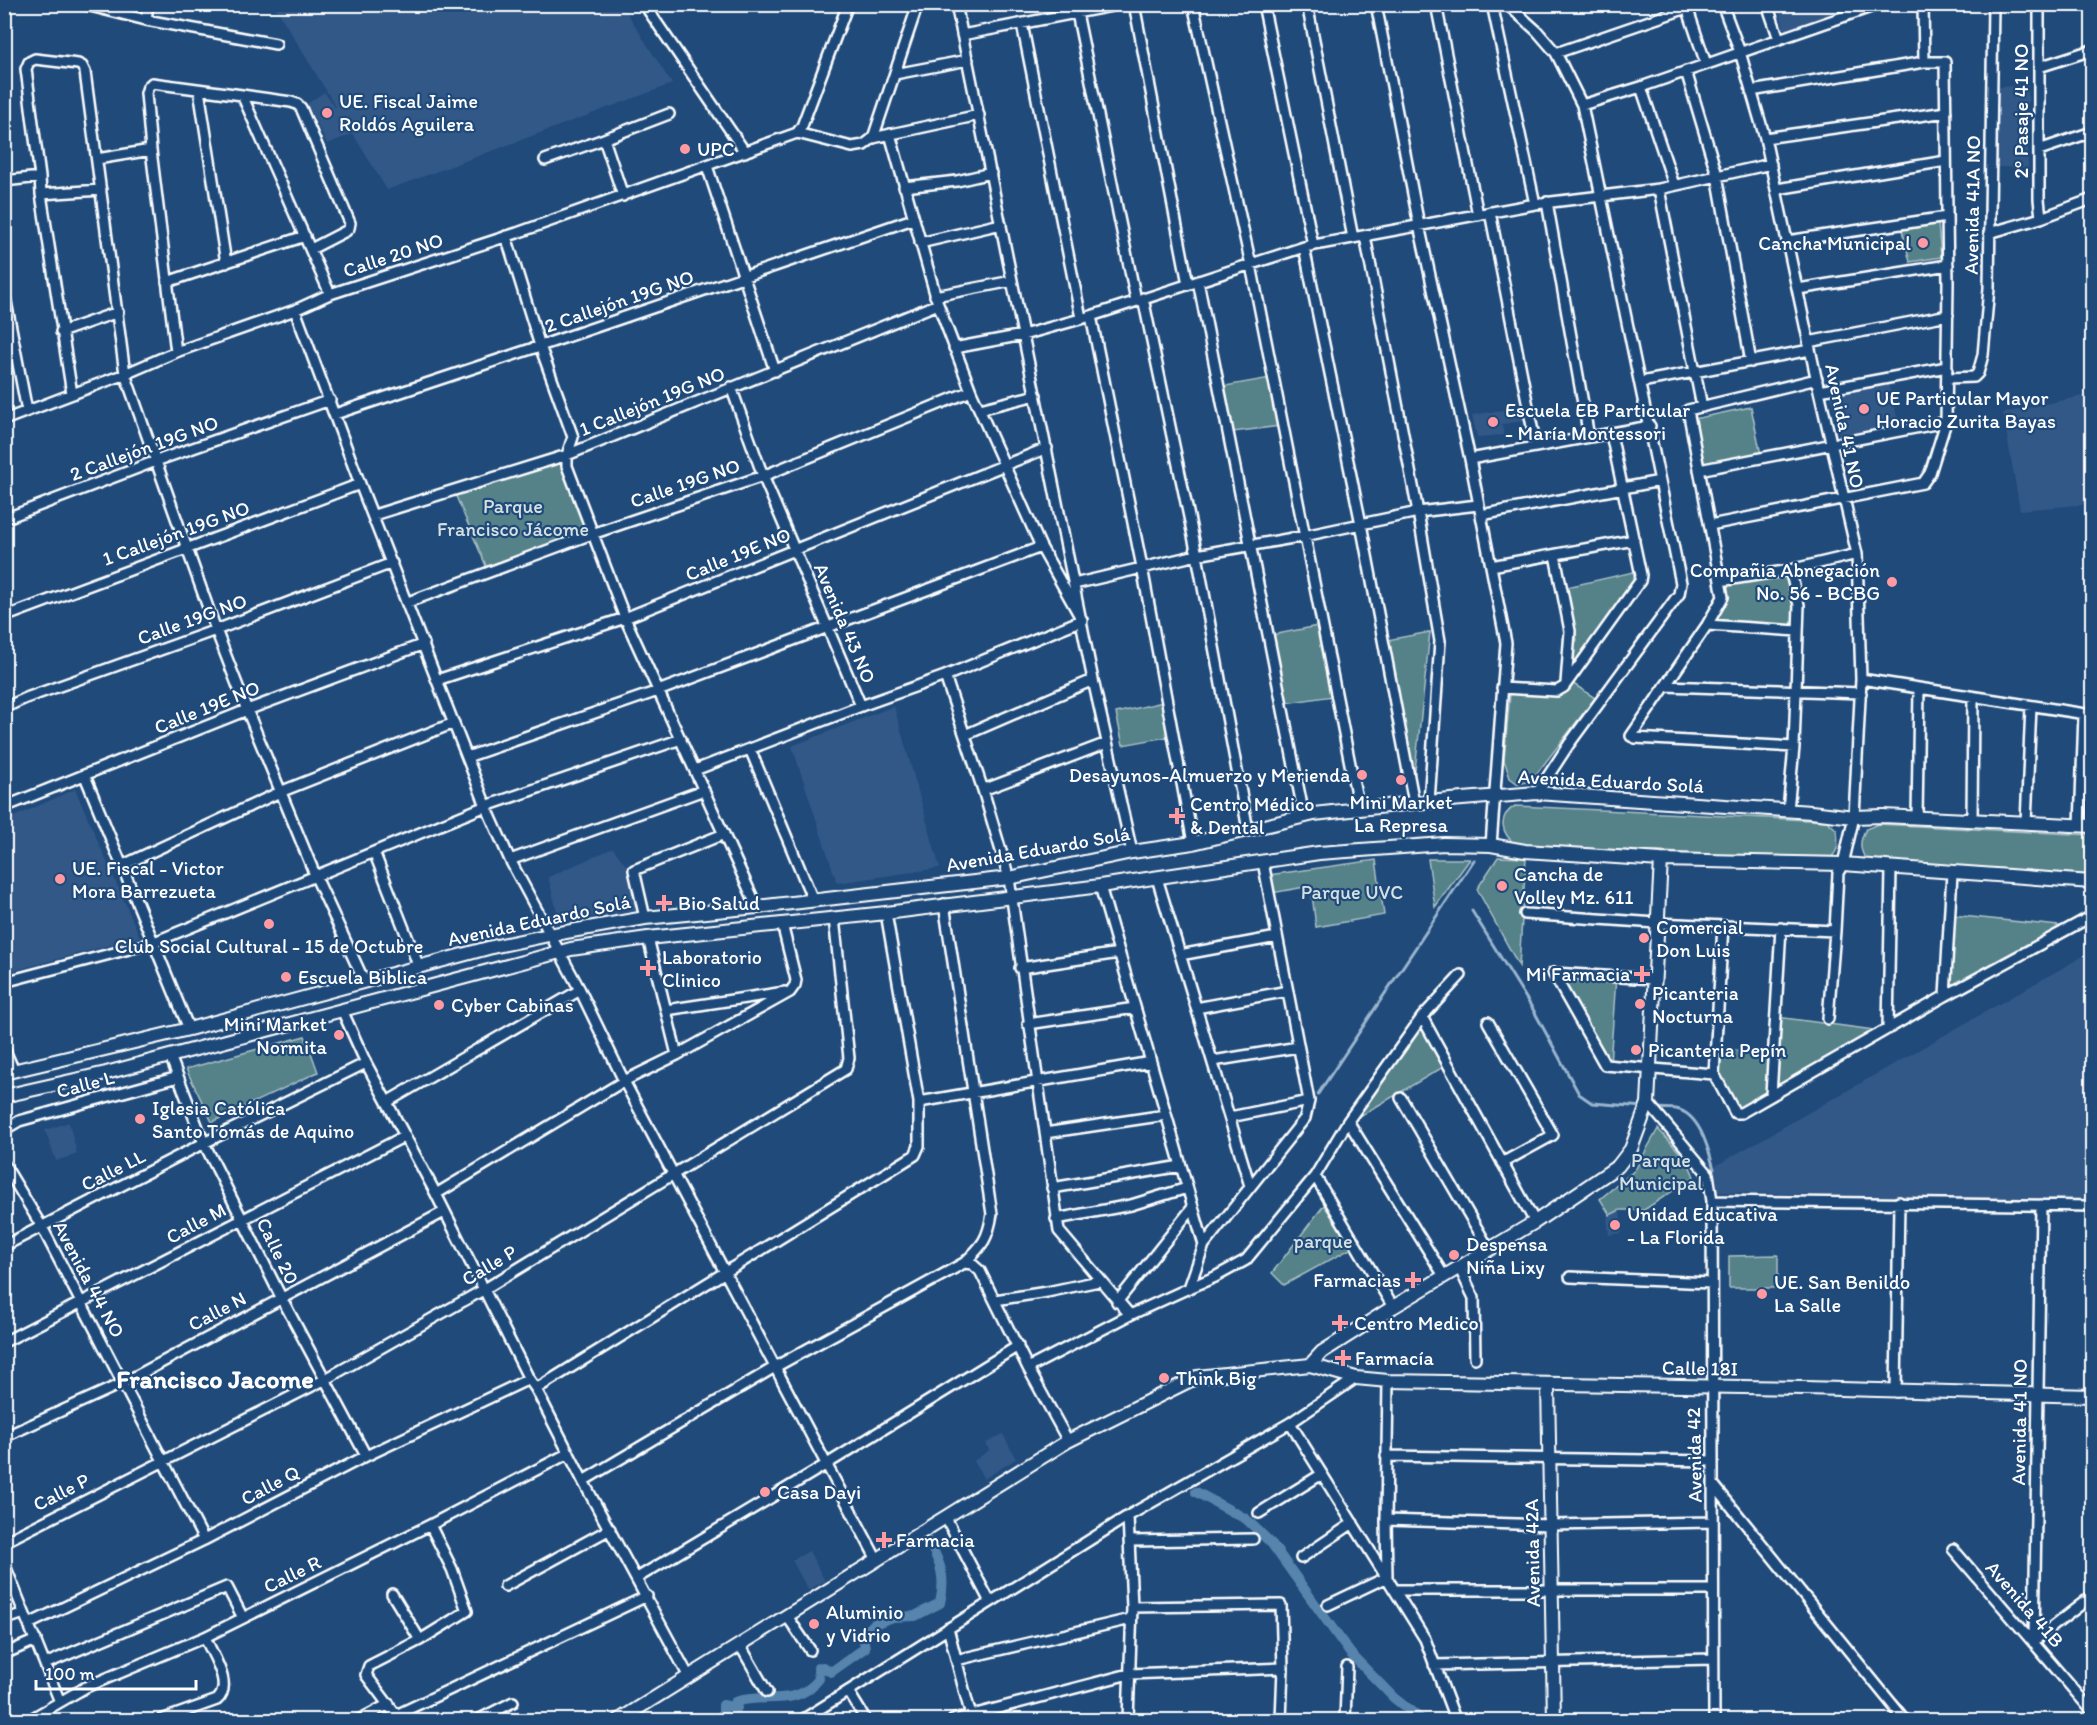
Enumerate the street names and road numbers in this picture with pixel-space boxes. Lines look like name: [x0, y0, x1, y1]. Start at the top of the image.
street label: 2º Pasaje 41 NO: [2009, 44, 2033, 178]
street label: Avenida 41A NO: [1959, 135, 1985, 275]
street label: Calle 20 NO: [340, 228, 446, 282]
street label: 2 Callejón 19G NO: [541, 264, 697, 338]
street label: 1 Callejón 19G NO: [576, 361, 728, 441]
street label: Avenida 41 NO: [1820, 362, 1870, 490]
street label: 2 Callejón 19G NO: [67, 410, 221, 486]
street label: Calle 19G NO: [627, 453, 743, 513]
street label: 1 Callejón 19G NO: [99, 495, 253, 571]
street label: Calle 19E NO: [682, 522, 794, 586]
street label: Avenida 43 NO: [809, 559, 881, 687]
street label: Calle 19G NO: [134, 588, 250, 650]
street label: Calle 19E NO: [151, 675, 263, 739]
street label: Avenida Eduardo Solá: [1517, 764, 1705, 798]
street label: Avenida Eduardo Solá: [944, 821, 1132, 877]
street label: Avenida Eduardo Solá: [445, 889, 633, 951]
street label: Calle L: [54, 1065, 116, 1103]
street label: Calle LL: [77, 1144, 149, 1196]
street label: Calle M: [162, 1197, 230, 1249]
street label: Calle 20: [252, 1214, 304, 1288]
street label: Avenida 44 NO: [48, 1216, 130, 1342]
street label: Calle P: [457, 1239, 521, 1291]
street label: Calle N: [184, 1286, 250, 1336]
street label: Calle 18I: [1662, 1355, 1738, 1381]
street label: Avenida 41 NO: [2006, 1358, 2032, 1486]
street label: Avenida 42: [1681, 1407, 1707, 1503]
street label: Calle Q: [237, 1460, 303, 1510]
street label: Calle P: [29, 1468, 93, 1516]
street label: Avenida 42A: [1519, 1499, 1545, 1607]
street label: Calle R: [259, 1550, 325, 1598]
street label: Avenida 41B: [1981, 1556, 2069, 1652]

